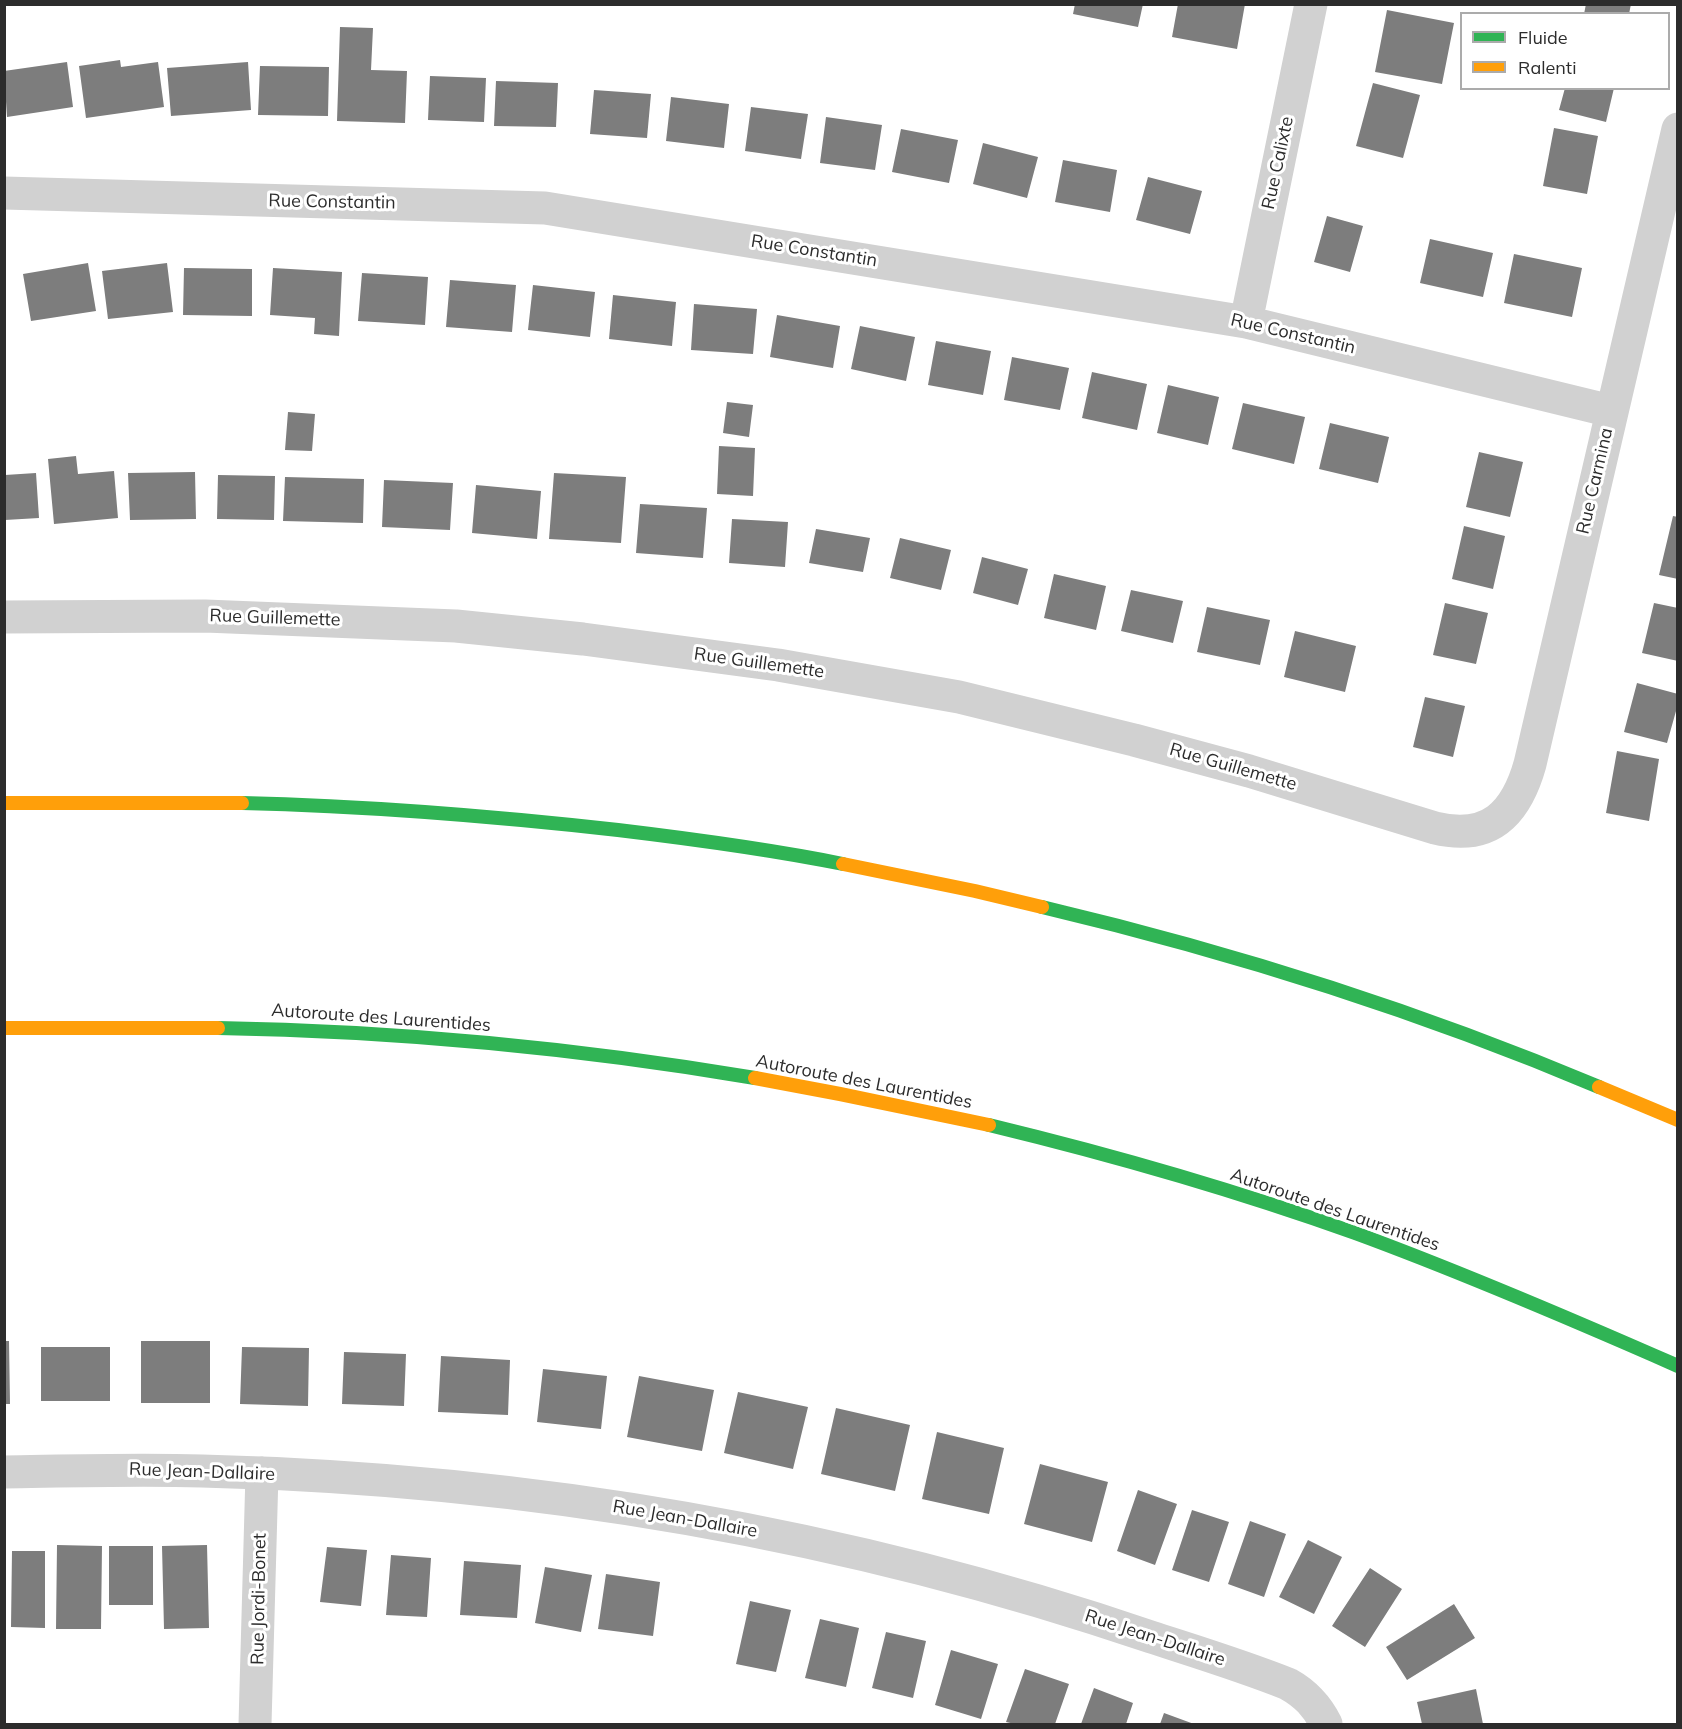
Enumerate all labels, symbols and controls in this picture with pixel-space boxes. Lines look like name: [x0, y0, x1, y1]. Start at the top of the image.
legend: [1460, 12, 1670, 90]
text: Fluide: [1518, 26, 1568, 49]
text: Ralenti: [1518, 56, 1576, 79]
street label: Rue Calixte: [1258, 115, 1298, 211]
street label: Rue Constantin: [268, 190, 396, 214]
street label: Rue Constantin: [749, 230, 879, 272]
street label: Rue Constantin: [1228, 309, 1358, 359]
street label: Rue Carmina: [1572, 426, 1618, 536]
street label: Rue Guillemette: [209, 605, 341, 631]
street label: Rue Guillemette: [693, 643, 825, 683]
street label: Rue Guillemette: [1167, 739, 1299, 795]
street label: Autoroute des Laurentides: [271, 1000, 491, 1036]
street label: Autoroute des Laurentides: [754, 1050, 974, 1114]
street label: Autoroute des Laurentides: [1227, 1164, 1443, 1256]
street label: Rue Jean-Dallaire: [129, 1459, 275, 1485]
street label: Rue Jean-Dallaire: [611, 1496, 759, 1542]
street label: Rue Jordi-Bonet: [247, 1533, 271, 1665]
street label: Rue Jean-Dallaire: [1082, 1605, 1228, 1671]

